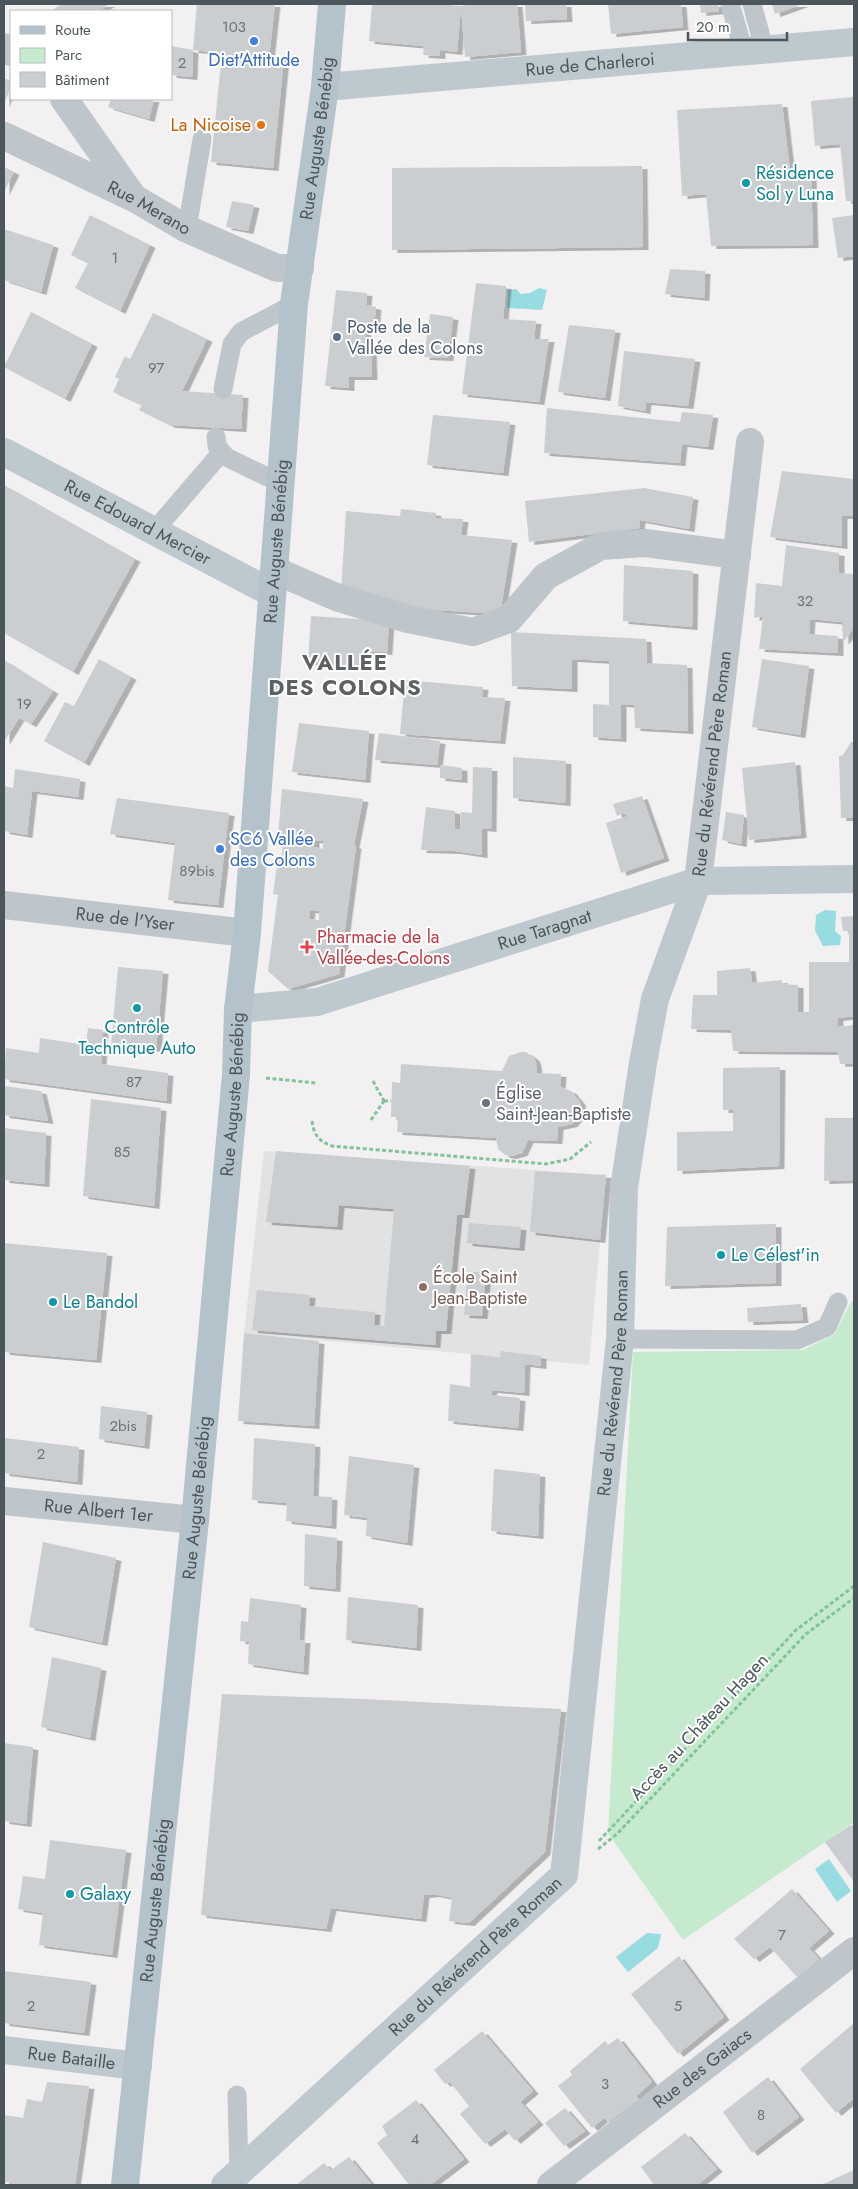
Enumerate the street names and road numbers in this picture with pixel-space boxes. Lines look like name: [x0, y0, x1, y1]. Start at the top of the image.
street label: Rue de Charleroi: [524, 46, 656, 83]
street label: Rue Auguste Bénébig: [293, 56, 340, 222]
street label: Rue Merano: [103, 174, 196, 242]
street label: Rue Auguste Bénébig: [257, 458, 295, 624]
street label: Rue Edouard Mercier: [60, 473, 216, 572]
street label: Rue du Révérend Père Roman: [686, 649, 738, 878]
street label: Rue de l'Yser: [74, 900, 177, 938]
street label: Rue Taragnat: [494, 902, 595, 957]
street label: Rue Auguste Bénébig: [214, 1012, 251, 1178]
street label: Rue du Révérend Père Roman: [591, 1269, 635, 1497]
street label: Rue Auguste Bénébig: [176, 1415, 218, 1581]
street label: Rue Albert 1er: [43, 1492, 155, 1529]
street label: Accès au Château Hagen: [624, 1648, 774, 1806]
street label: Rue Auguste Bénébig: [133, 1817, 176, 1984]
street label: Rue du Révérend Père Roman: [383, 1870, 568, 2042]
street label: Rue des Gaiacs: [647, 2022, 757, 2115]
street label: Rue Bataille: [26, 2040, 117, 2076]

